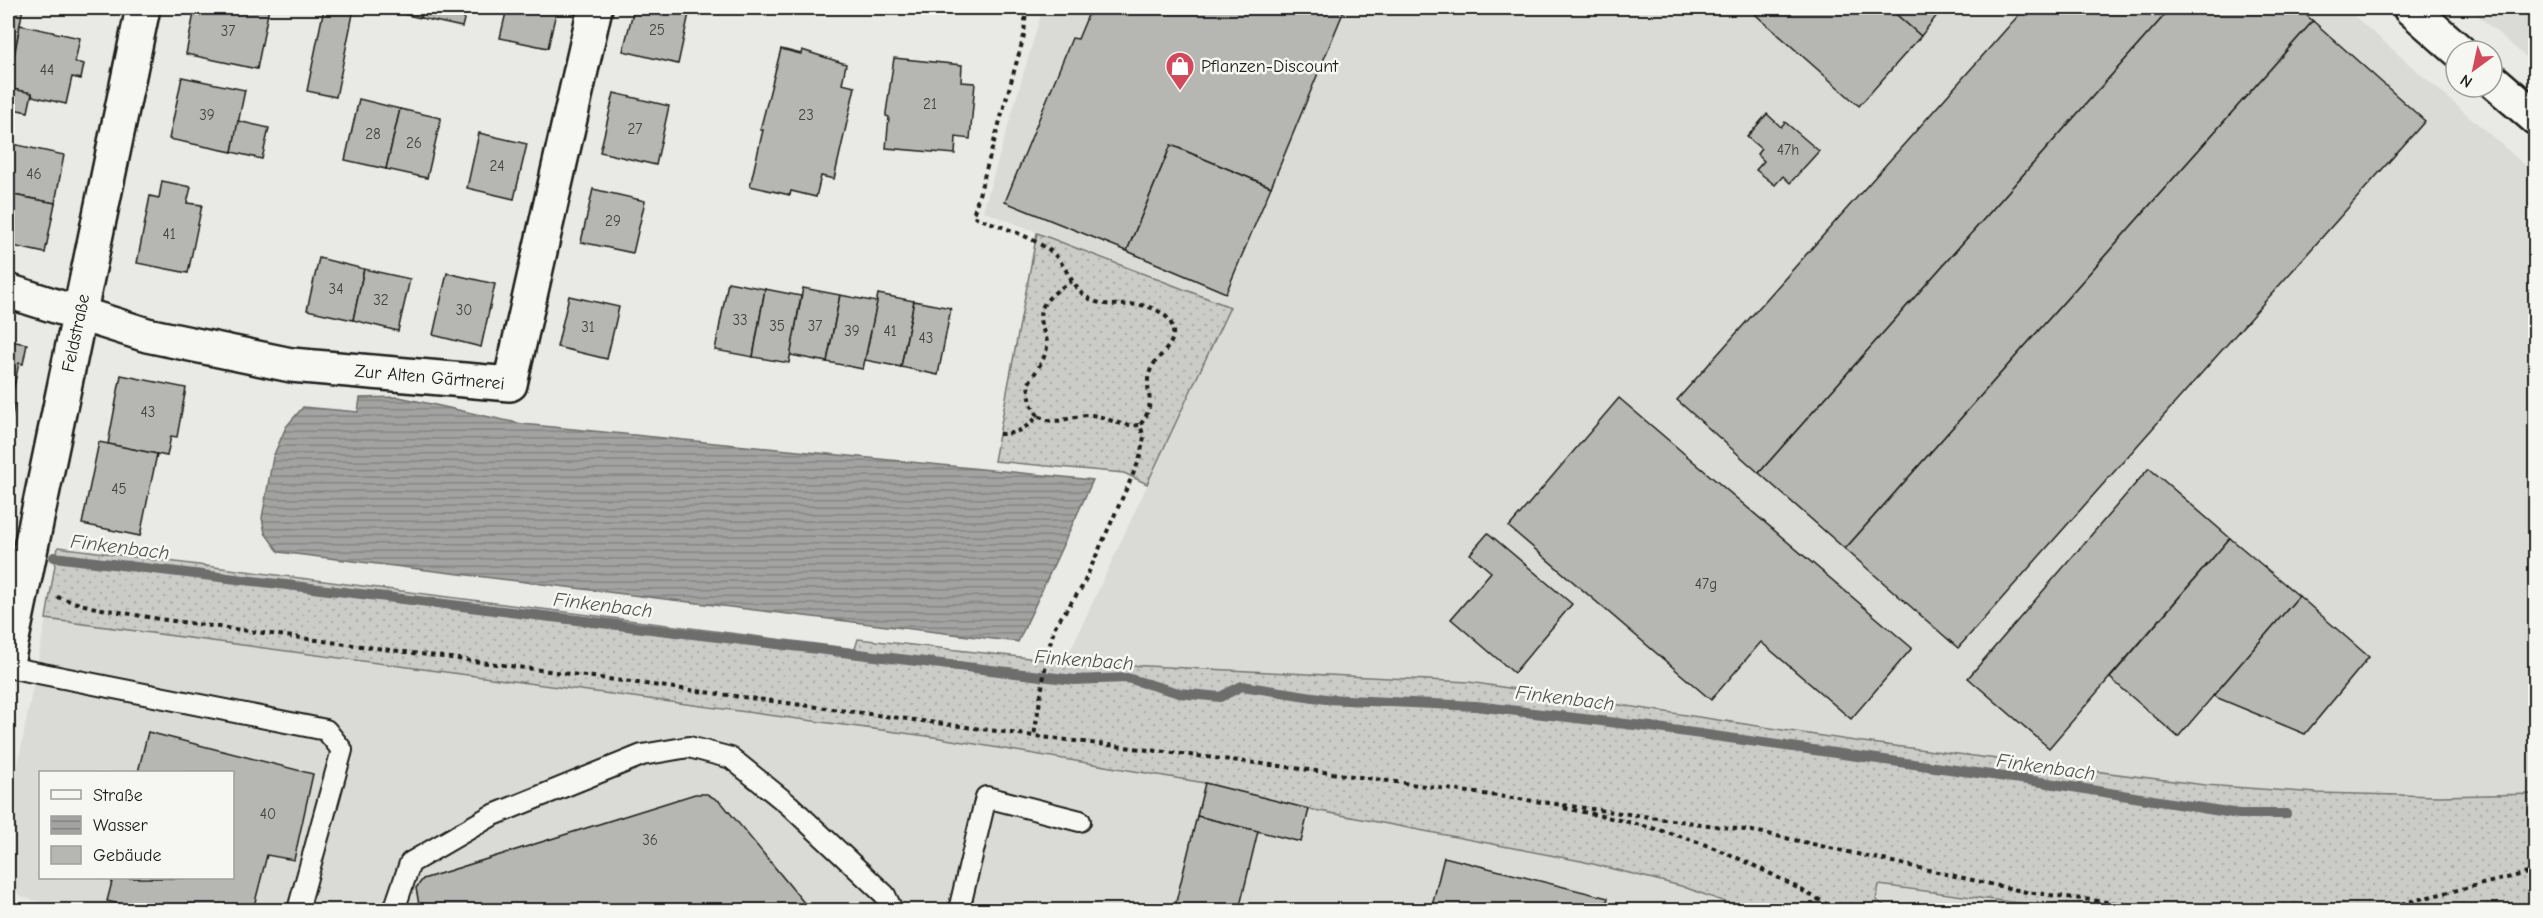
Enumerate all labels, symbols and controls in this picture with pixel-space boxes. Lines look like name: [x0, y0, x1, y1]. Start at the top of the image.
house number: 25: [649, 21, 665, 39]
house number: 37: [221, 22, 235, 40]
north arrow: [2444, 39, 2504, 99]
shop icon: Pflanzen-Discount: [1164, 50, 1196, 92]
place label: Pflanzen-Discount: [1201, 56, 1339, 77]
house number: 44: [40, 61, 54, 79]
text: N: [2457, 70, 2476, 91]
house number: 21: [923, 95, 937, 113]
house number: 39: [199, 106, 215, 124]
house number: 23: [798, 106, 814, 124]
house number: 27: [628, 120, 642, 138]
house number: 28: [365, 125, 381, 143]
house number: 26: [406, 134, 422, 152]
house number: 47h: [1777, 141, 1799, 159]
house number: 24: [489, 157, 505, 175]
house number: 46: [26, 165, 42, 183]
house number: 29: [605, 212, 621, 230]
house number: 41: [162, 225, 176, 243]
house number: 34: [329, 280, 343, 298]
house number: 32: [373, 291, 389, 309]
street label: Feldstraße: [57, 292, 94, 374]
house number: 30: [456, 301, 472, 319]
house number: 33: [732, 311, 748, 329]
house number: 35: [769, 317, 785, 335]
house number: 37: [808, 317, 822, 335]
house number: 31: [581, 318, 595, 336]
house number: 39: [844, 322, 860, 340]
house number: 41: [883, 322, 897, 340]
house number: 43: [919, 329, 933, 347]
street label: Zur Alten Gärtnerei: [354, 360, 505, 394]
house number: 43: [141, 403, 155, 421]
house number: 45: [111, 480, 127, 498]
water label: Finkenbach: [69, 530, 171, 564]
house number: 47g: [1695, 575, 1717, 593]
water label: Finkenbach: [552, 588, 654, 622]
water label: Finkenbach: [1034, 645, 1134, 675]
water label: Finkenbach: [1514, 681, 1616, 715]
water label: Finkenbach: [1995, 749, 2097, 785]
legend: [39, 771, 234, 879]
text: Straße: [93, 785, 143, 806]
house number: 40: [260, 805, 276, 823]
text: Wasser: [93, 815, 149, 836]
house number: 36: [642, 831, 658, 849]
text: Gebäude: [93, 845, 162, 866]

